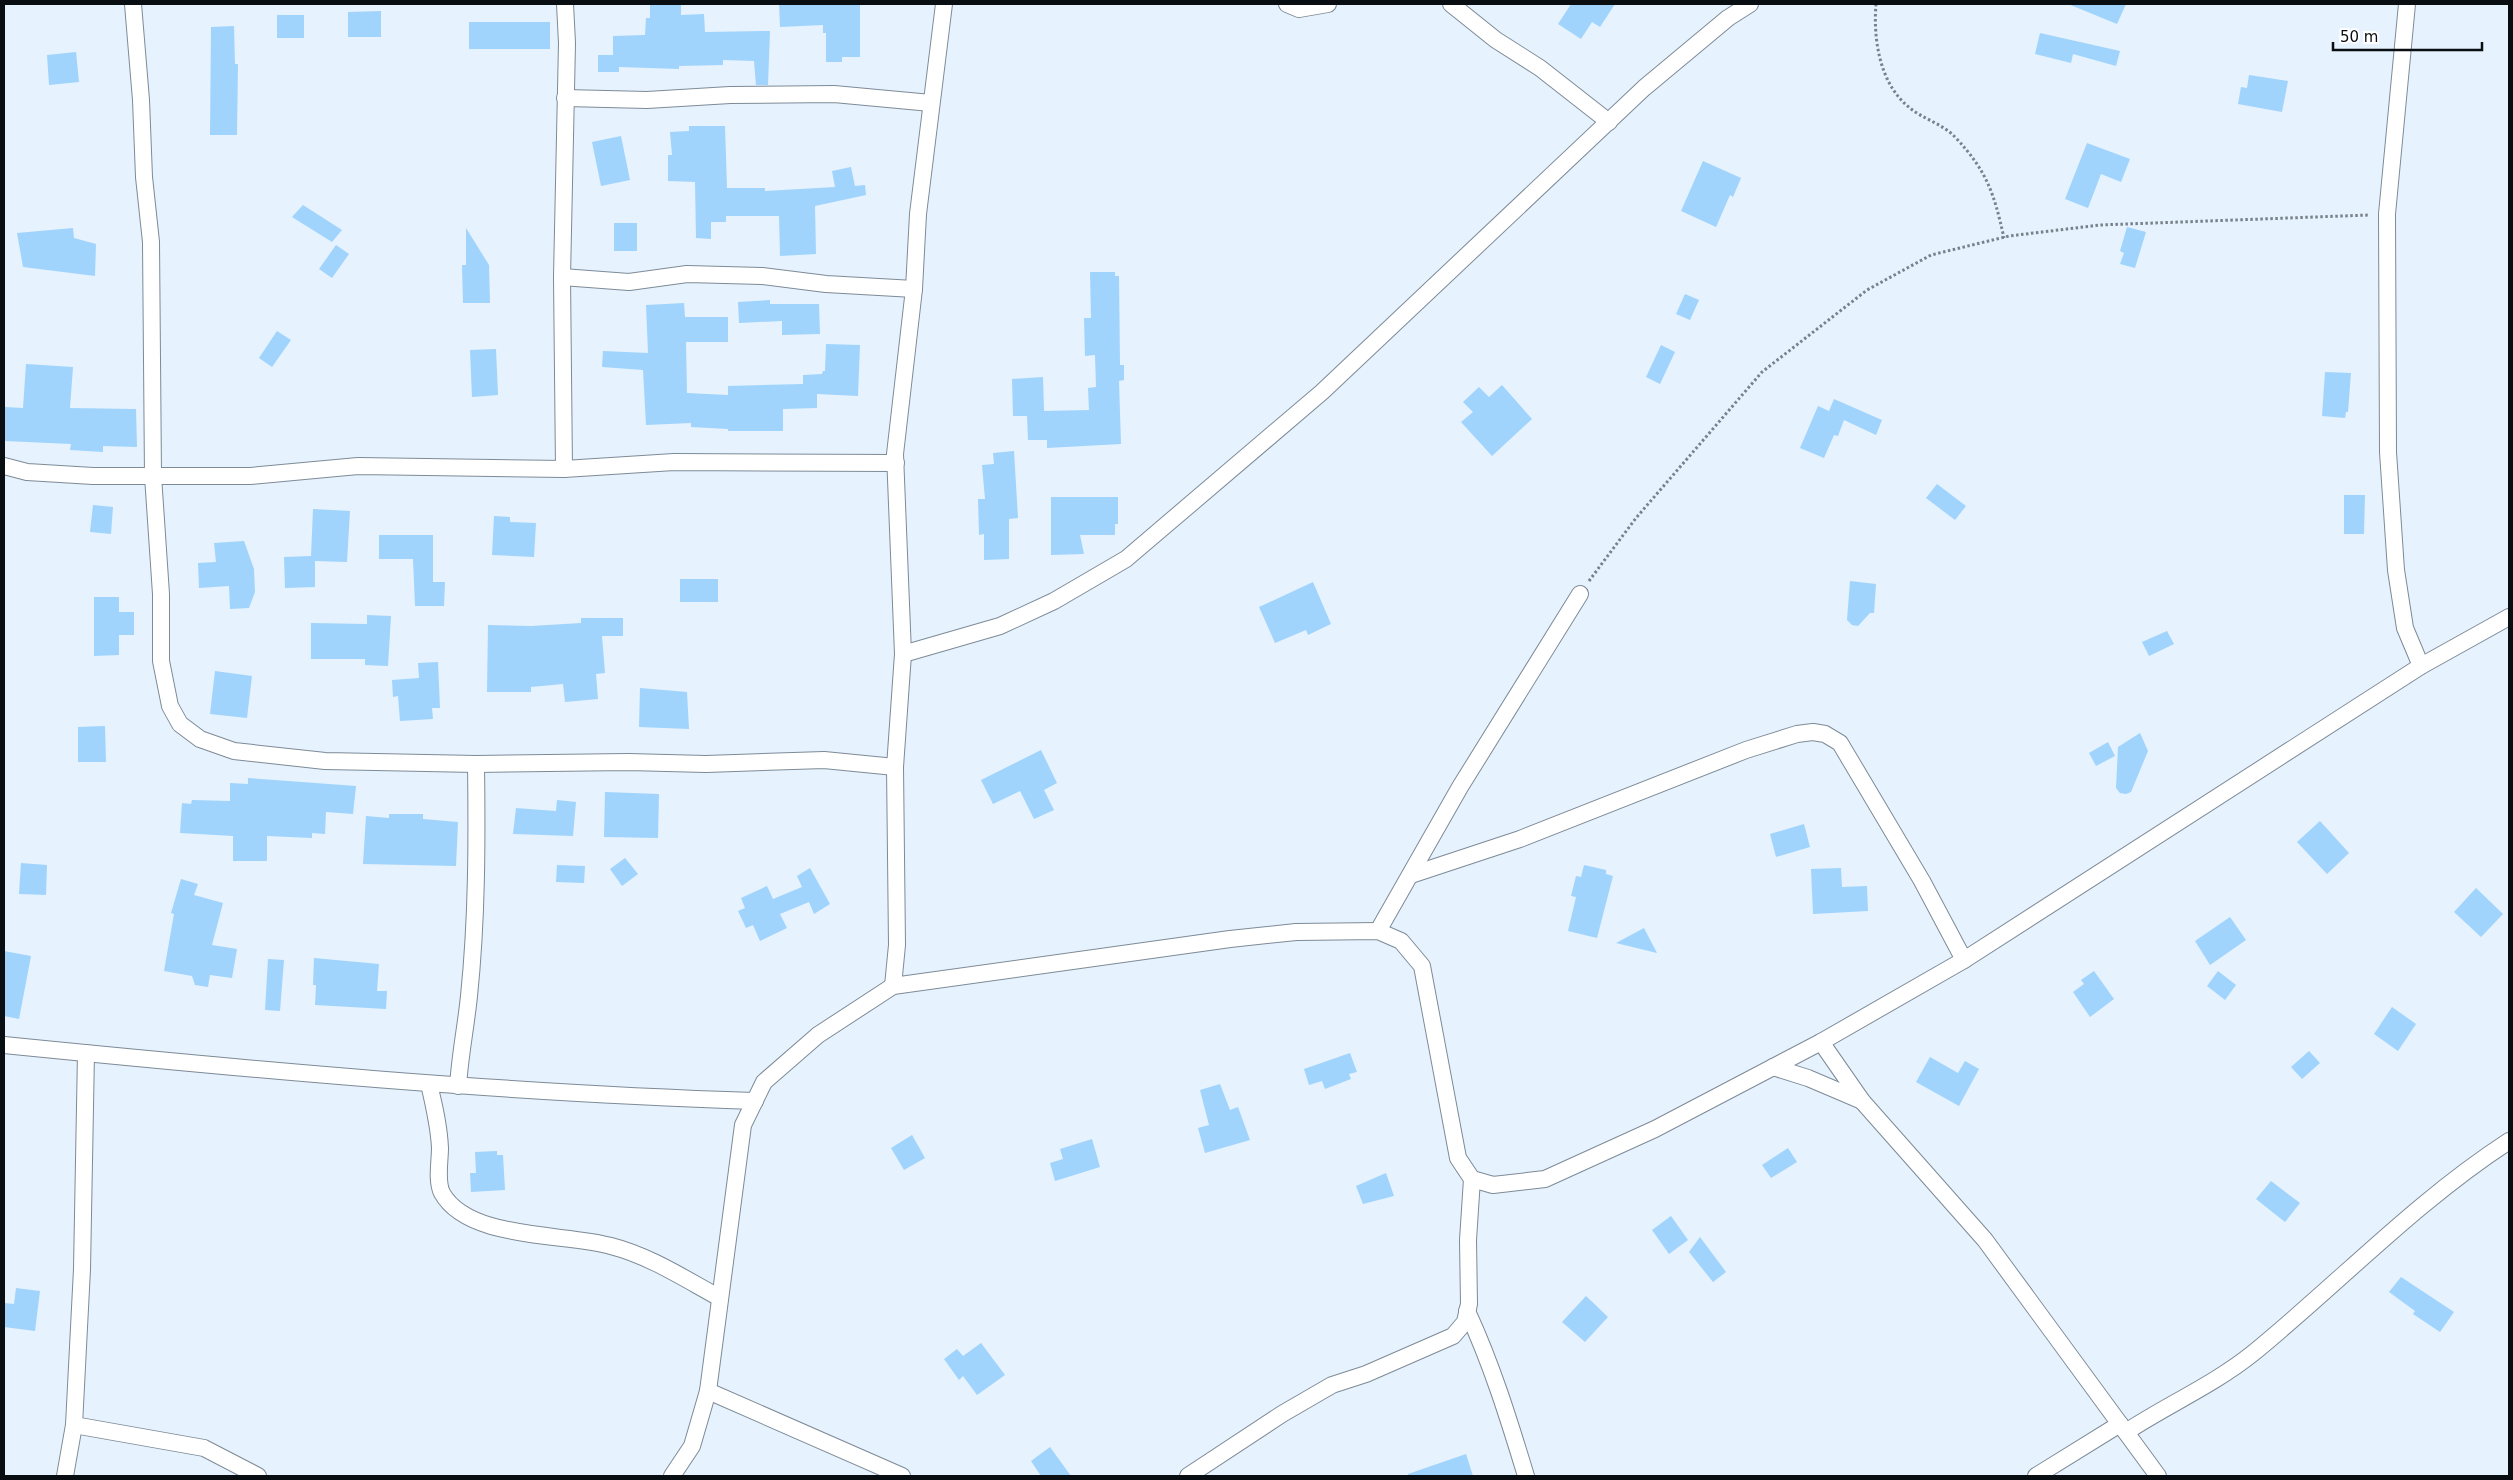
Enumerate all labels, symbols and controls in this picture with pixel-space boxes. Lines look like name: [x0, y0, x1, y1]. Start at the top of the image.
scale bar: [2333, 20, 2482, 52]
text: 50 m: [2340, 28, 2378, 46]

